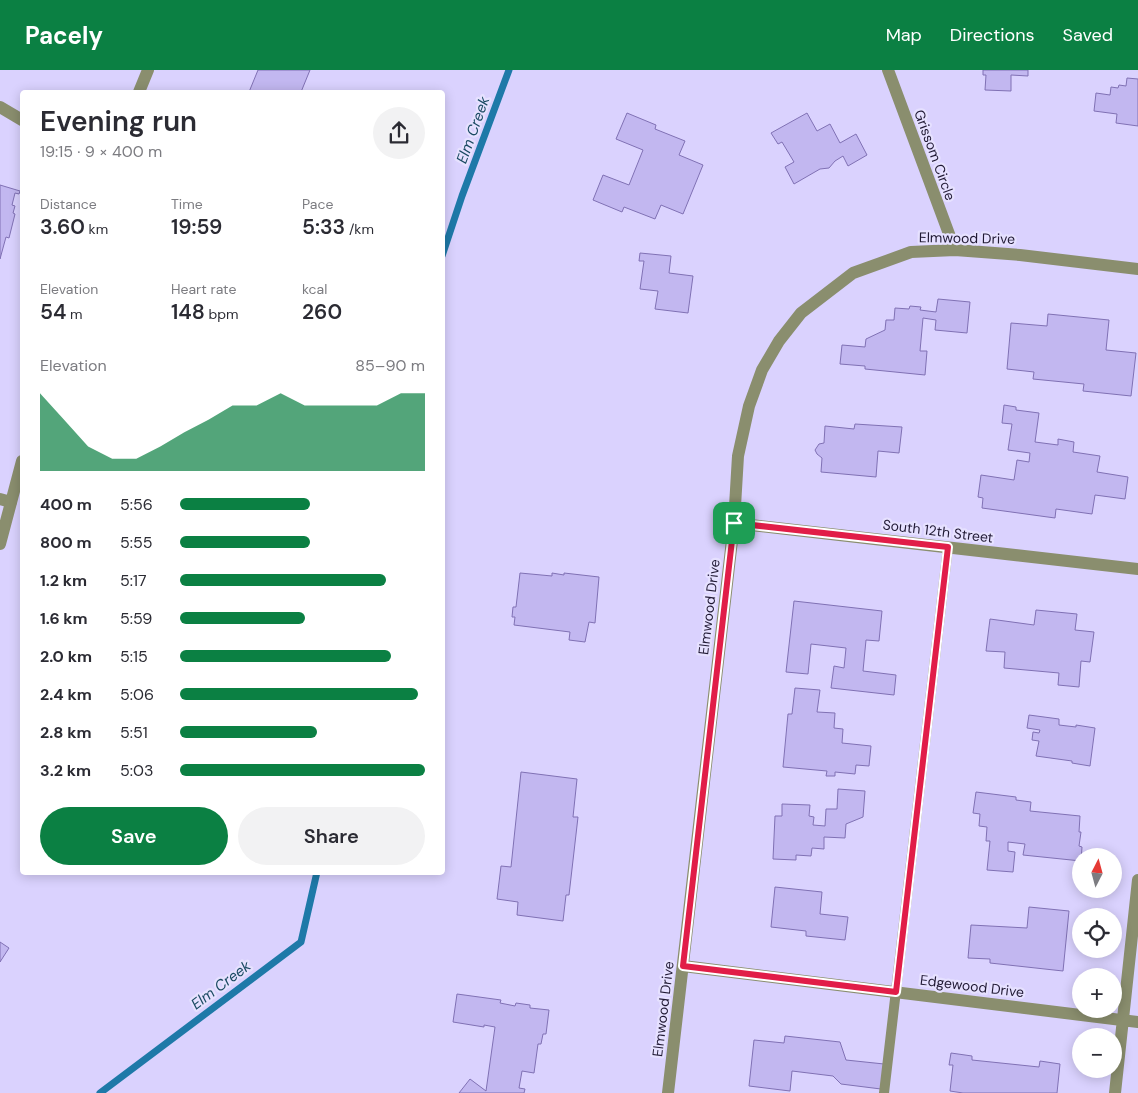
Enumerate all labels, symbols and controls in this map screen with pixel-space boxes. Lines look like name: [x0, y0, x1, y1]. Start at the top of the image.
text: Pacely: [25, 20, 103, 51]
text: Map: [886, 23, 922, 47]
text: Directions: [950, 23, 1035, 47]
text: Saved: [1063, 23, 1113, 47]
water label: Elm Creek: [452, 93, 494, 166]
text: Evening run: [40, 103, 197, 140]
button: share: [373, 107, 425, 159]
street label: Grissom Circle: [910, 107, 960, 203]
text: 19:15 · 9 × 400 m: [40, 141, 162, 162]
text: Distance: [40, 195, 97, 213]
text: Time: [171, 195, 203, 213]
text: Pace: [302, 195, 333, 213]
text: 3.60: [40, 213, 85, 241]
text: 19:59: [171, 213, 222, 241]
text: 5:33: [302, 213, 345, 241]
text: km: [85, 220, 108, 238]
text: /km: [345, 220, 374, 238]
street label: Elmwood Drive: [919, 228, 1015, 248]
text: Elevation: [40, 280, 98, 298]
text: Heart rate: [171, 280, 236, 298]
text: kcal: [302, 280, 327, 298]
text: 54: [40, 298, 66, 326]
text: 148: [171, 298, 205, 326]
text: 260: [302, 298, 342, 326]
text: m: [66, 305, 83, 323]
text: bpm: [205, 305, 239, 323]
text: Elevation: [40, 355, 107, 376]
text: 85–90 m: [355, 355, 425, 376]
text: 400 m: [40, 494, 92, 515]
text: 5:56: [120, 494, 153, 515]
pin: [713, 502, 755, 544]
icon: arrive: [720, 509, 748, 537]
street label: South 12th Street: [882, 515, 994, 547]
text: 800 m: [40, 532, 91, 553]
text: 5:55: [120, 532, 153, 553]
street label: Elmwood Drive: [694, 558, 724, 656]
text: 1.2 km: [40, 570, 87, 591]
text: 5:17: [120, 570, 147, 591]
text: 1.6 km: [40, 608, 88, 629]
text: 5:59: [120, 608, 152, 629]
text: 2.0 km: [40, 646, 92, 667]
text: 5:15: [120, 646, 148, 667]
text: 2.4 km: [40, 684, 92, 705]
text: 5:06: [120, 684, 154, 705]
text: 2.8 km: [40, 722, 91, 743]
text: 5:51: [120, 722, 148, 743]
text: 3.2 km: [40, 760, 91, 781]
text: 5:03: [120, 760, 153, 781]
button: Save: [40, 807, 228, 865]
button: Share: [238, 807, 425, 865]
north arrow: [1072, 848, 1122, 898]
map controls: [1072, 848, 1122, 1078]
button: locate: [1072, 908, 1122, 958]
water label: Elm Creek: [187, 956, 255, 1014]
street label: Elmwood Drive: [648, 960, 678, 1058]
button: +: [1072, 968, 1122, 1018]
street label: Edgewood Drive: [919, 971, 1025, 1001]
button: −: [1072, 1028, 1122, 1078]

